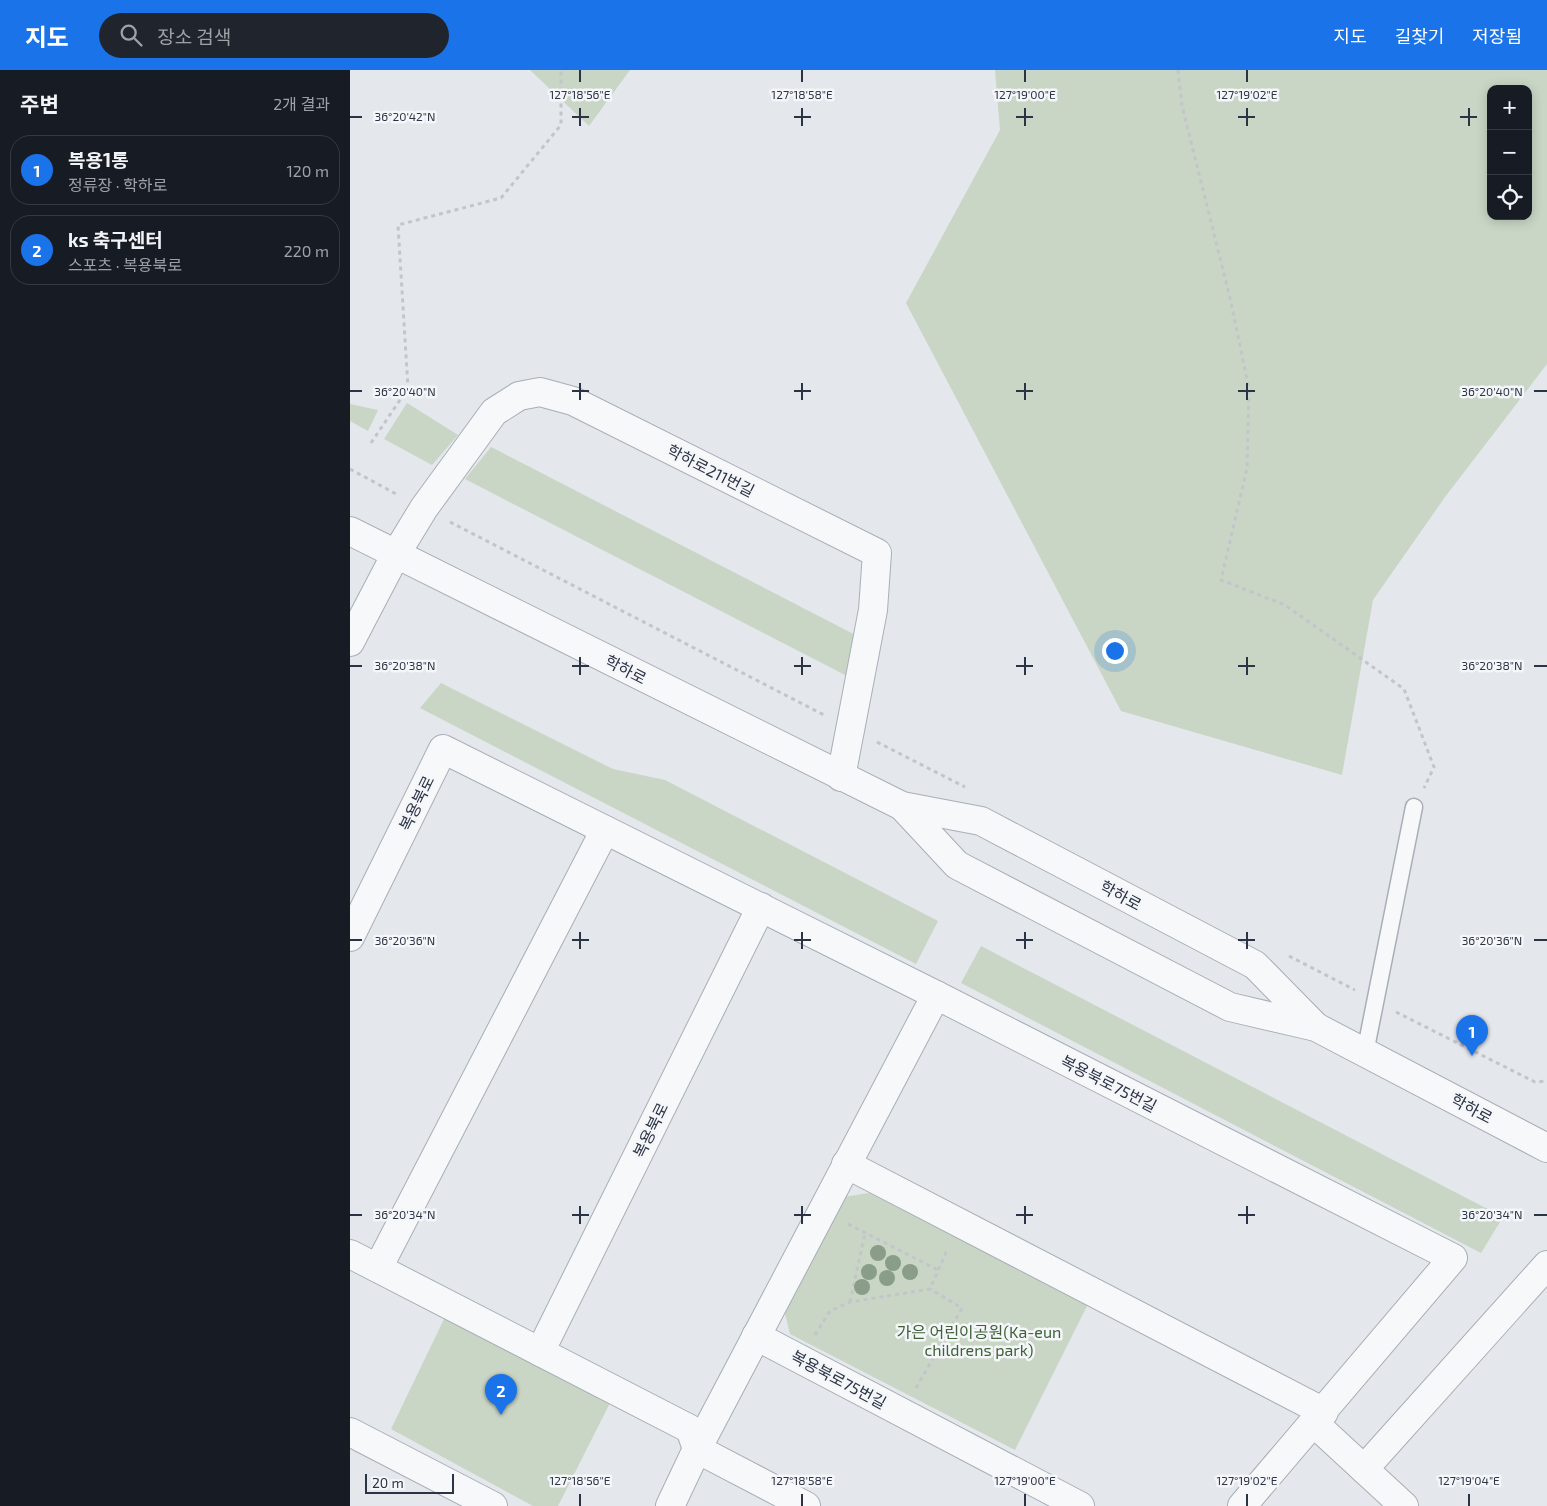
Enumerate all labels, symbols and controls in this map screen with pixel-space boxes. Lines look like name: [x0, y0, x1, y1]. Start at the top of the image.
search box: [99, 13, 449, 58]
icon: search: [117, 21, 145, 49]
text: 지도: [25, 22, 69, 51]
text: 장소 검색: [157, 25, 231, 48]
text: 지도: [1334, 25, 1367, 47]
text: 길찾기: [1395, 25, 1444, 47]
text: 저장됨: [1472, 25, 1522, 47]
map controls: [1487, 85, 1532, 220]
button: +: [1487, 85, 1532, 130]
text: 127°18'56"E: [550, 87, 611, 101]
text: 127°18'58"E: [771, 87, 833, 101]
text: 127°19'00"E: [994, 87, 1056, 101]
text: 127°19'02"E: [1216, 87, 1278, 101]
text: 주변: [20, 91, 59, 116]
text: 2개 결과: [273, 94, 330, 113]
text: 36°20'42"N: [375, 109, 435, 123]
button: −: [1487, 130, 1532, 175]
text: 복용1통: [68, 148, 129, 171]
text: 1: [34, 161, 40, 180]
text: 120 m: [286, 161, 329, 180]
text: 정류장 · 학하로: [68, 175, 167, 194]
button: locate: [1487, 175, 1532, 220]
text: ks 축구센터: [68, 228, 163, 251]
text: 2: [32, 241, 42, 260]
text: 220 m: [284, 241, 329, 260]
text: 스포츠 · 복용북로: [68, 255, 182, 274]
text: 36°20'40"N: [374, 384, 436, 398]
text: 36°20'40"N: [1461, 384, 1523, 398]
street label: 학하로211번길: [664, 440, 758, 500]
your location: [1102, 638, 1128, 664]
street label: 학하로: [602, 651, 650, 688]
text: 36°20'38"N: [374, 658, 436, 672]
text: 36°20'38"N: [1461, 658, 1523, 672]
street label: 복용북로: [395, 772, 438, 834]
street label: 학하로: [1097, 876, 1145, 914]
text: 36°20'36"N: [375, 933, 435, 947]
text: 36°20'36"N: [1462, 933, 1522, 947]
pin: 1: [1456, 1015, 1488, 1056]
street label: 복용북로75번길: [1058, 1051, 1160, 1115]
street label: 학하로: [1448, 1089, 1496, 1127]
street label: 복용북로: [629, 1099, 672, 1161]
text: 36°20'34"N: [374, 1207, 436, 1221]
text: 36°20'34"N: [1461, 1207, 1523, 1221]
park label: 가은 어린이공원(Ka-eun childrens park): [897, 1322, 1061, 1359]
street label: 복용북로75번길: [788, 1346, 890, 1412]
pin: 2: [485, 1374, 517, 1415]
scale bar: [365, 1471, 454, 1494]
text: 127°18'56"E: [550, 1473, 611, 1487]
text: 127°18'58"E: [771, 1473, 833, 1487]
text: 127°19'00"E: [994, 1473, 1056, 1487]
text: 127°19'02"E: [1216, 1473, 1278, 1487]
text: 127°19'04"E: [1438, 1473, 1500, 1487]
text: 20 m: [372, 1474, 404, 1491]

